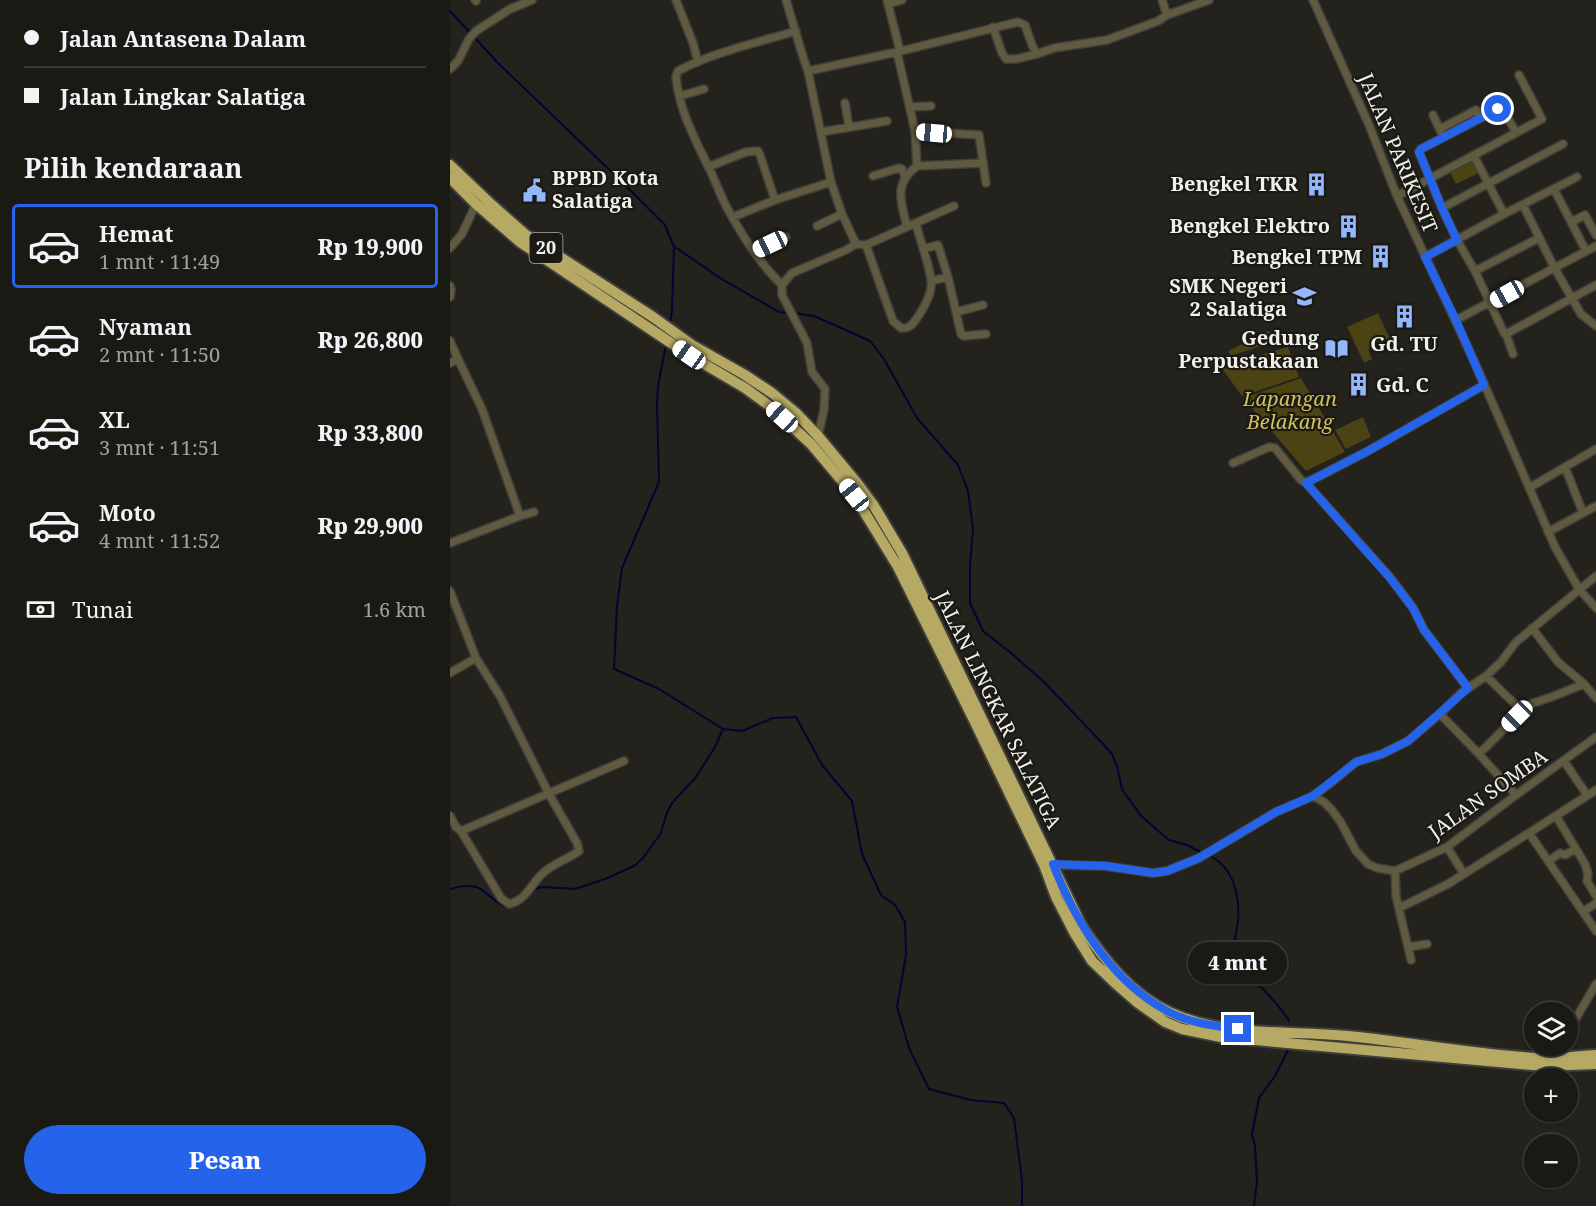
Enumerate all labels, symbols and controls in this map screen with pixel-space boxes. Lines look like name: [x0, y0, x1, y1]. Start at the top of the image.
text: Jalan Antasena Dalam: [60, 23, 306, 53]
street label: JALAN PARIKESIT: [1352, 68, 1444, 237]
text: Jalan Lingkar Salatiga: [60, 81, 306, 111]
route start: [1484, 95, 1511, 122]
car: [915, 122, 953, 144]
text: Pilih kendaraan: [24, 149, 243, 186]
place label: BPBD Kota Salatiga: [552, 164, 659, 214]
place label: Bengkel TKR: [1171, 170, 1299, 197]
building icon: Bengkel TKR: [1303, 171, 1329, 197]
public building icon: BPBD Kota Salatiga: [521, 177, 547, 203]
place label: Bengkel Elektro: [1169, 212, 1330, 239]
building icon: Bengkel Elektro: [1335, 213, 1361, 239]
text: Hemat: [99, 218, 173, 248]
icon: car: [27, 219, 81, 273]
car: [750, 228, 790, 260]
text: Rp 19,900: [317, 231, 423, 261]
road number: 20: [530, 233, 562, 263]
place label: Bengkel TPM: [1232, 243, 1362, 270]
building icon: Bengkel TPM: [1367, 244, 1393, 270]
text: 1 mnt · 11:49: [99, 248, 220, 275]
place label: SMK Negeri 2 Salatiga: [1169, 272, 1287, 322]
car: [1487, 277, 1527, 311]
school or university icon: SMK Negeri 2 Salatiga: [1292, 284, 1318, 310]
building icon: Gd. TU: [1391, 304, 1417, 330]
text: Nyaman: [99, 311, 192, 341]
icon: car: [27, 312, 81, 366]
text: Rp 26,800: [317, 324, 423, 354]
place label: Gedung Perpustakaan: [1178, 324, 1320, 374]
place label: Gd. TU: [1370, 330, 1438, 357]
library icon: Gedung Perpustakaan: [1324, 336, 1350, 362]
car: [669, 337, 709, 373]
text: 2 mnt · 11:50: [99, 341, 220, 368]
place label: Gd. C: [1376, 371, 1429, 398]
building icon: Gd. C: [1345, 372, 1371, 398]
park label: Lapangan Belakang: [1242, 385, 1337, 435]
car: [763, 398, 801, 436]
text: XL: [99, 404, 130, 434]
icon: car: [27, 405, 81, 459]
text: Rp 33,800: [317, 417, 423, 447]
text: 3 mnt · 11:51: [99, 434, 220, 461]
car: [836, 475, 872, 515]
text: Moto: [99, 497, 156, 527]
icon: car: [27, 498, 81, 552]
text: Rp 29,900: [317, 510, 423, 540]
text: 4 mnt · 11:52: [99, 527, 220, 554]
street label: JALAN LINGKAR SALATIGA: [928, 585, 1068, 834]
icon: cash: [24, 593, 57, 626]
text: Tunai: [72, 594, 133, 624]
text: 1.6 km: [363, 596, 426, 623]
car: [1498, 697, 1536, 735]
street label: JALAN SOMBA: [1422, 742, 1553, 845]
callout: 4 mnt: [1188, 942, 1288, 984]
text: 4 mnt: [1208, 949, 1267, 976]
map controls: [1524, 1002, 1578, 1188]
button: layers: [1524, 1002, 1578, 1056]
route end: [1224, 1015, 1251, 1042]
button: +: [1524, 1068, 1578, 1122]
button: Pesan: [24, 1125, 426, 1194]
button: −: [1524, 1134, 1578, 1188]

